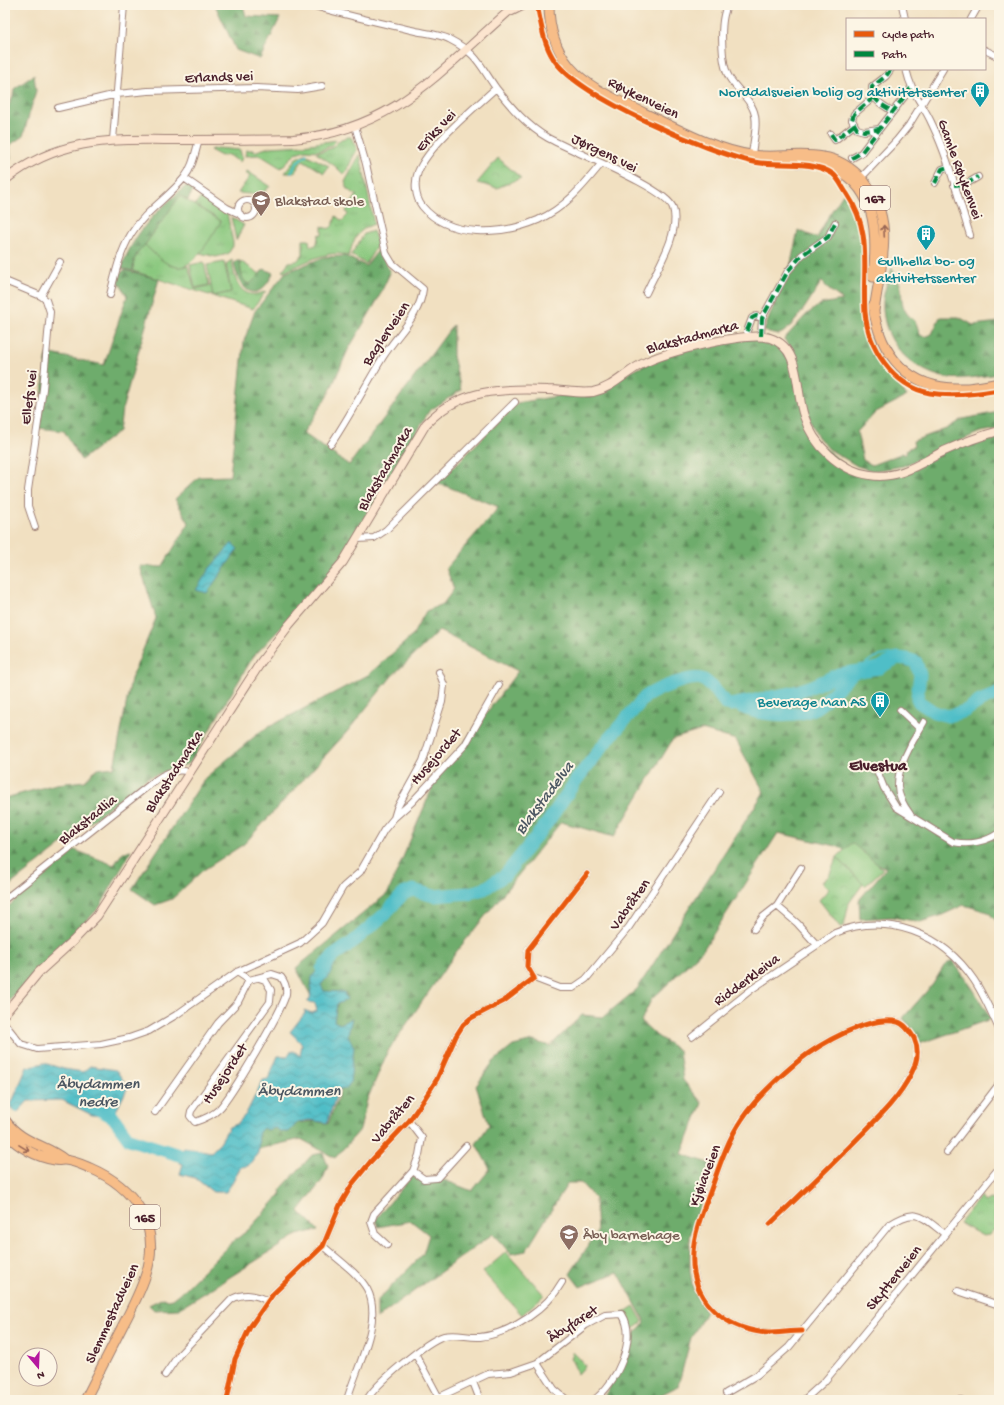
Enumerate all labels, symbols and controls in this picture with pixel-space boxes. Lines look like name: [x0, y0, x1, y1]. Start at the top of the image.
legend: [846, 18, 986, 70]
text: Cycle path: [882, 29, 935, 43]
text: Path: [881, 49, 907, 63]
street label: Erlands vei: [184, 68, 254, 88]
street label: Røykenveien: [605, 74, 682, 124]
building icon: Norddalsveien bolig og aktivitetssenter: [969, 80, 991, 108]
place label: Norddalsveien bolig og aktivitetssenter: [719, 84, 968, 102]
street label: Eriks vei: [412, 106, 461, 156]
street label: Gamle Røykenvei: [933, 117, 986, 222]
street label: Jørgens vei: [568, 130, 640, 177]
road number: 167: [860, 186, 890, 210]
school or university icon: Blakstad skole: [250, 189, 272, 217]
place label: Blakstad skole: [274, 193, 365, 211]
building icon: Gullhella bo- og aktivitetssenter: [915, 223, 937, 251]
one-way arrow: [881, 225, 888, 238]
place label: Gullhella bo- og aktivitetssenter: [876, 253, 977, 288]
street label: Baglerveien: [358, 299, 415, 370]
street label: Blakstadmarka: [644, 317, 741, 359]
street label: Ellefs vei: [18, 369, 42, 426]
street label: Blakstadmarka: [354, 423, 417, 515]
building icon: Beverage Man AS: [869, 690, 891, 718]
place label: Beverage Man AS: [757, 694, 866, 712]
street label: Husejordet: [407, 724, 467, 789]
street label: Blakstadmarka: [141, 727, 208, 817]
water label: Blakstadelva: [512, 758, 580, 839]
district label: Elvestua: [849, 758, 908, 777]
street label: Blakstadlia: [55, 791, 121, 850]
street label: Vabråten: [606, 876, 655, 935]
street label: Ridderkleiva: [710, 950, 784, 1011]
street label: Husejordet: [199, 1039, 253, 1108]
water label: Åbydammen nedre: [57, 1075, 140, 1113]
water label: Åbydammen: [258, 1082, 341, 1102]
street label: Vabråten: [367, 1091, 419, 1149]
street label: Kjøiaveien: [686, 1142, 726, 1209]
one-way arrow: [18, 1145, 30, 1153]
road number: 165: [130, 1205, 160, 1229]
school or university icon: Åby barnehage: [558, 1223, 580, 1251]
place label: Åby barnehage: [583, 1227, 680, 1245]
street label: Skytterveien: [863, 1242, 926, 1315]
street label: Slemmestadveien: [82, 1261, 144, 1367]
street label: Åbyfaret: [545, 1301, 603, 1348]
north arrow: [18, 1347, 58, 1387]
text: N: [35, 1368, 46, 1381]

